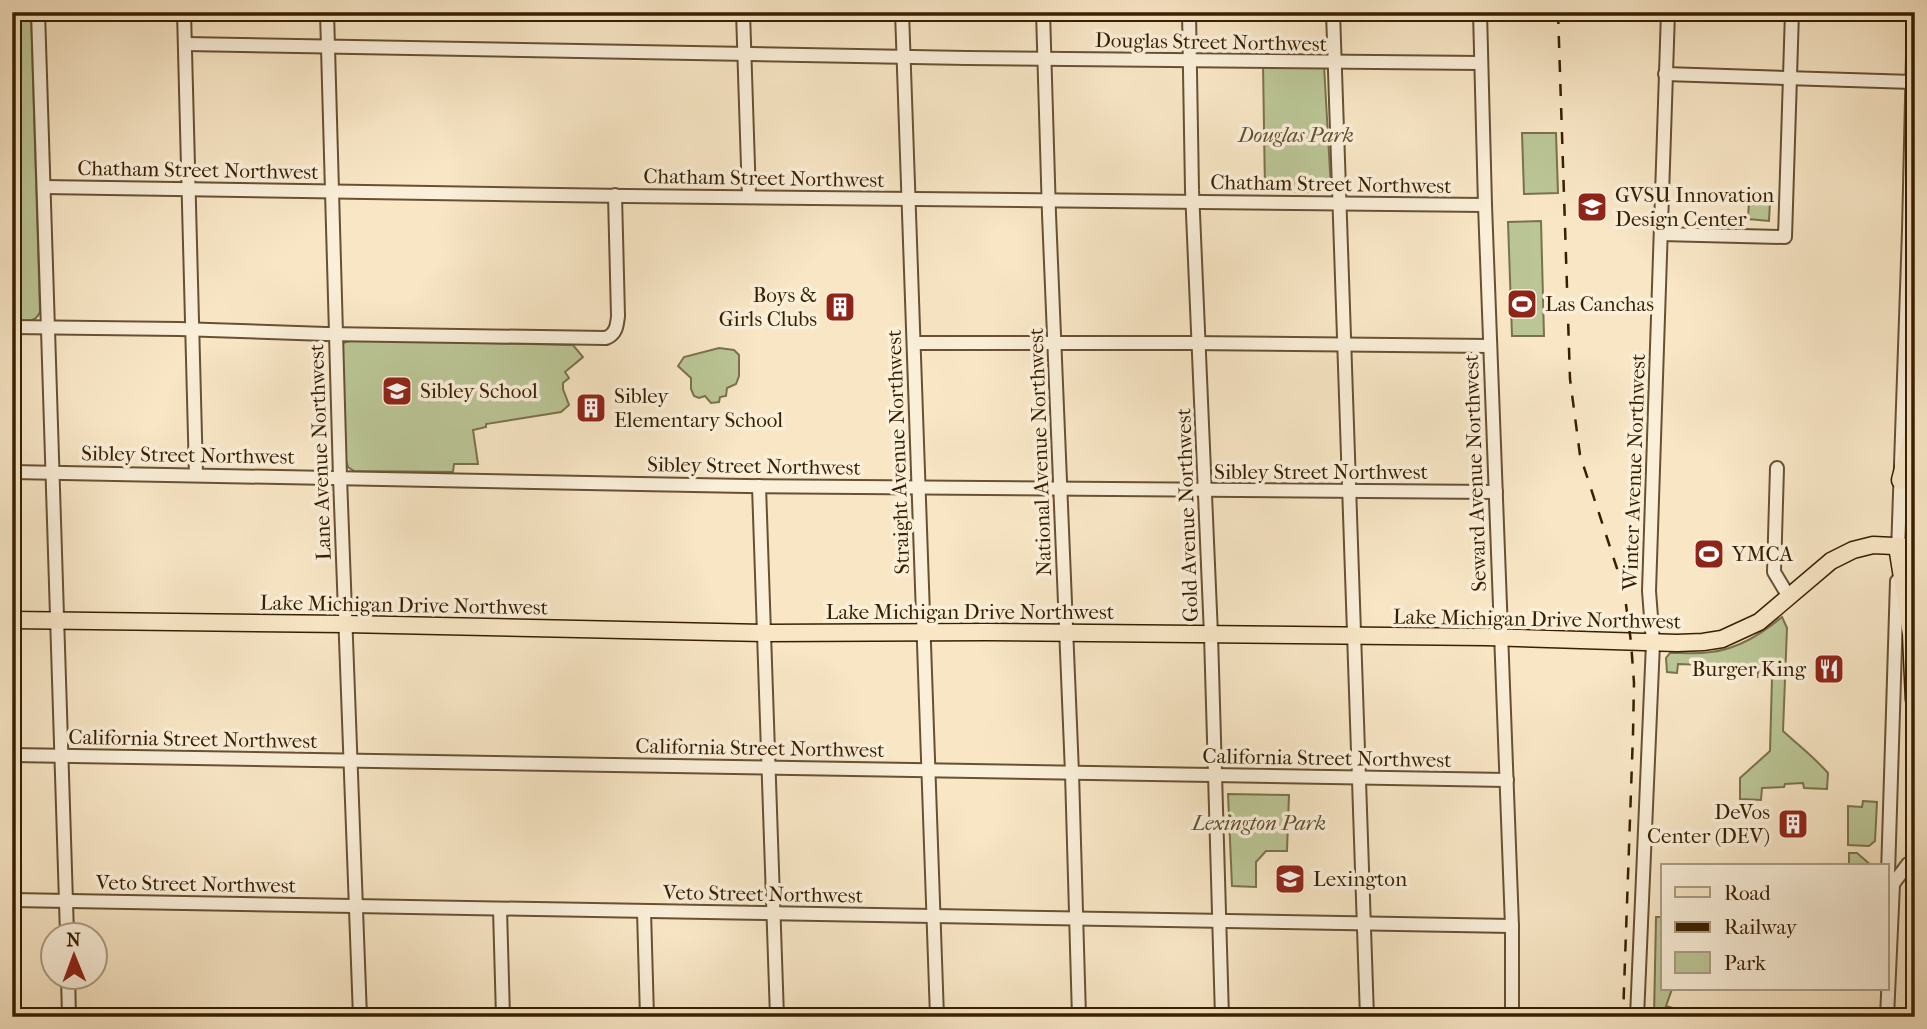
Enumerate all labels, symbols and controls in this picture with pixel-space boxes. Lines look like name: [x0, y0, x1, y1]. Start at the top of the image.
street label: Douglas Street Northwest: [1095, 28, 1328, 56]
park label: Douglas Park: [1236, 123, 1354, 147]
street label: Chatham Street Northwest: [77, 156, 319, 184]
street label: Chatham Street Northwest: [643, 164, 885, 192]
street label: Chatham Street Northwest: [1210, 170, 1452, 198]
place label: GVSU Innovation Design Center: [1615, 183, 1774, 231]
school or university icon: GVSU Innovation Design Center: [1575, 190, 1609, 224]
place label: Boys & Girls Clubs: [719, 283, 817, 331]
sports icon: Las Canchas: [1505, 287, 1539, 321]
building icon: Boys & Girls Clubs: [823, 290, 857, 324]
place label: Las Canchas: [1545, 292, 1654, 316]
street label: National Avenue Northwest: [1024, 327, 1056, 577]
street label: Straight Avenue Northwest: [882, 329, 914, 575]
street label: Lane Avenue Northwest: [304, 343, 336, 561]
street label: Seward Avenue Northwest: [1459, 353, 1491, 592]
street label: Winter Avenue Northwest: [1618, 353, 1650, 592]
school or university icon: Sibley School: [380, 374, 414, 408]
place label: Sibley School: [420, 379, 538, 403]
place label: Sibley Elementary School: [614, 384, 783, 432]
building icon: Sibley Elementary School: [574, 391, 608, 425]
street label: Gold Avenue Northwest: [1171, 407, 1203, 622]
street label: Sibley Street Northwest: [81, 441, 296, 469]
street label: Sibley Street Northwest: [647, 452, 862, 480]
street label: Sibley Street Northwest: [1214, 460, 1428, 484]
sports icon: YMCA: [1692, 537, 1726, 571]
place label: YMCA: [1731, 542, 1794, 566]
street label: Lake Michigan Drive Northwest: [260, 590, 549, 620]
street label: Lake Michigan Drive Northwest: [826, 600, 1115, 624]
street label: Lake Michigan Drive Northwest: [1393, 604, 1682, 634]
restaurant icon: Burger King: [1812, 652, 1846, 686]
place label: Burger King: [1692, 657, 1807, 681]
street label: California Street Northwest: [68, 725, 318, 753]
street label: California Street Northwest: [635, 734, 885, 762]
street label: California Street Northwest: [1202, 744, 1452, 772]
place label: DeVos Center (DEV): [1647, 800, 1770, 848]
building icon: DeVos Center (DEV): [1776, 807, 1810, 841]
park label: Lexington Park: [1190, 811, 1326, 835]
school or university icon: Lexington: [1273, 862, 1307, 896]
legend: [1661, 864, 1888, 990]
place label: Lexington: [1313, 867, 1407, 891]
street label: Veto Street Northwest: [95, 870, 297, 898]
street label: Veto Street Northwest: [662, 880, 864, 908]
text: Road: [1724, 881, 1771, 905]
text: Railway: [1724, 915, 1798, 939]
north arrow: [38, 920, 108, 990]
text: N: [66, 929, 82, 951]
text: Park: [1724, 951, 1766, 975]

